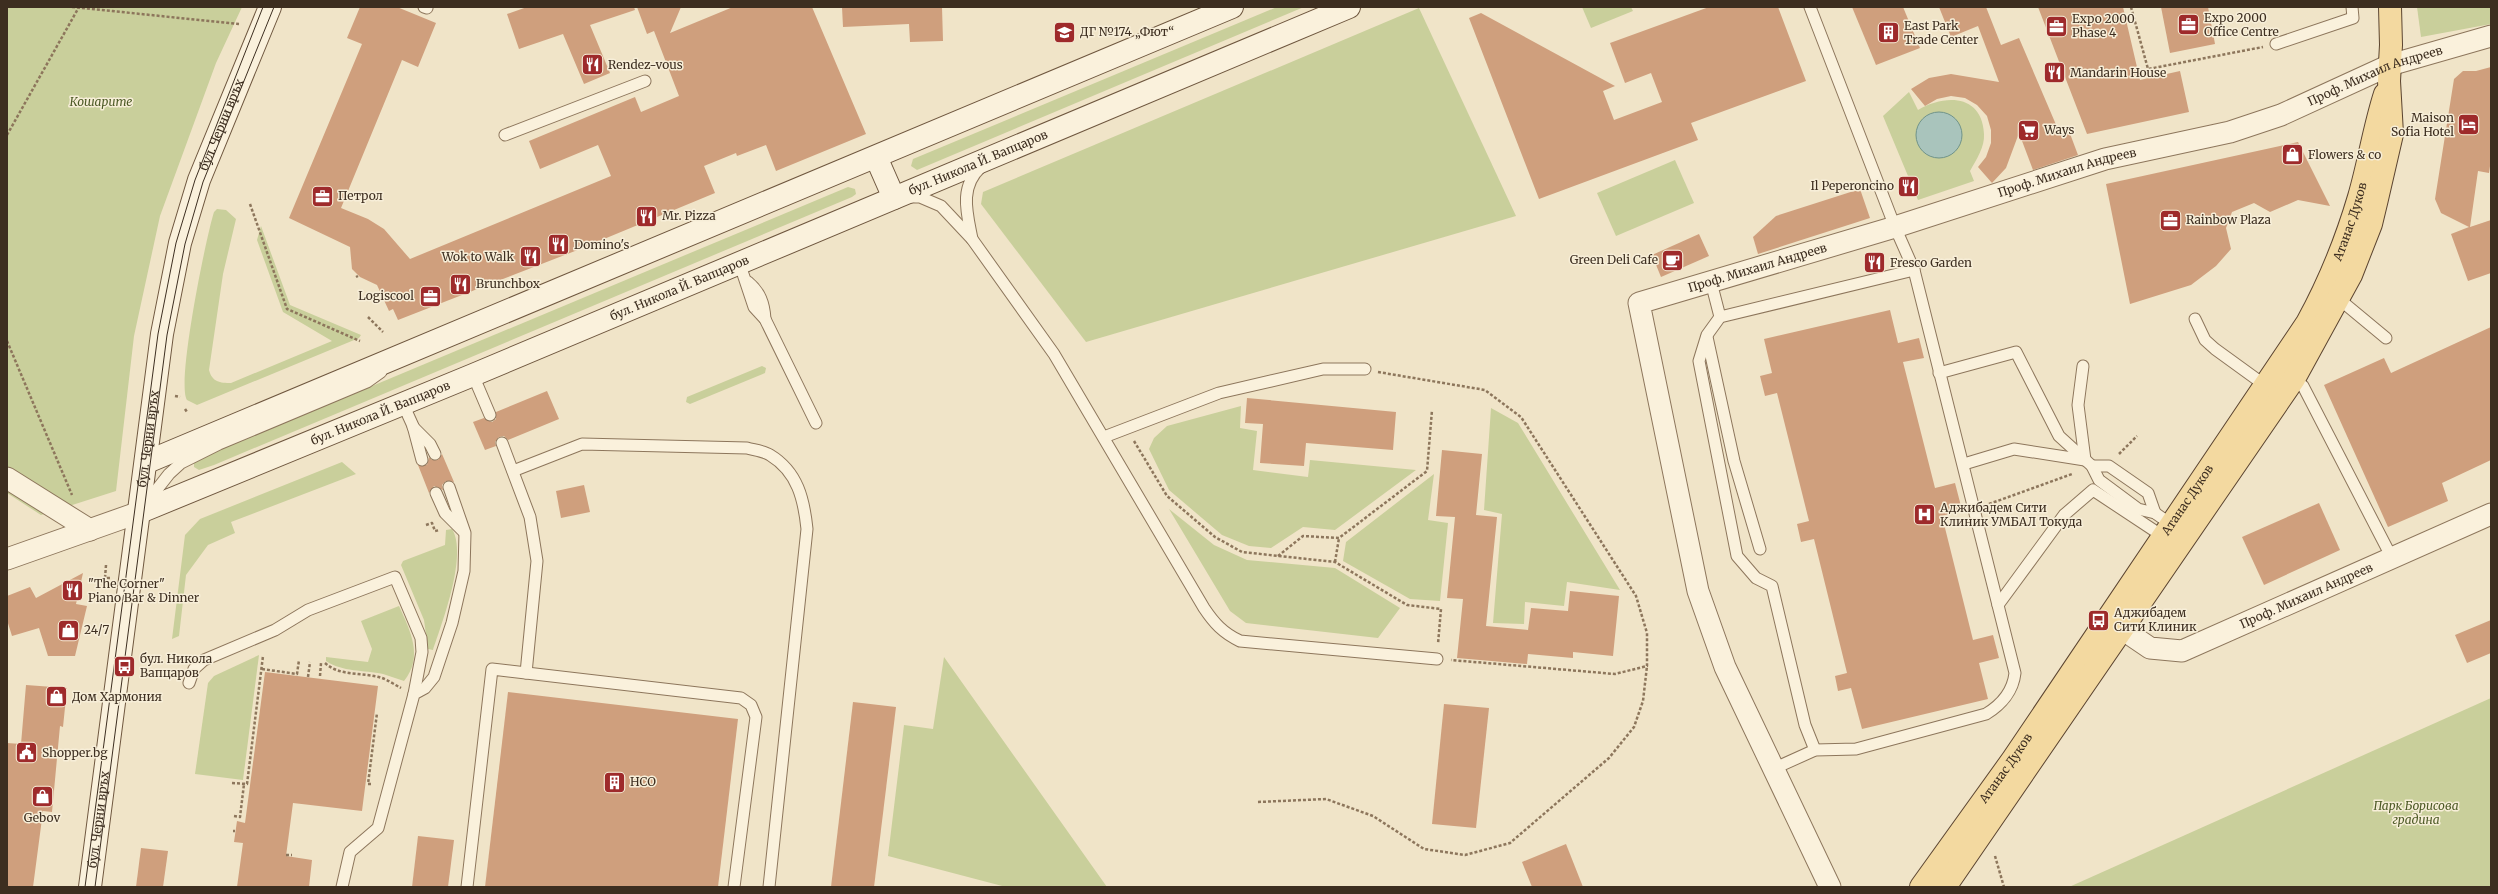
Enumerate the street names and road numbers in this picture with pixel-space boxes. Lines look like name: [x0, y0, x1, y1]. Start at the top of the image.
street label: Проф. Михаил Андреев: [2305, 42, 2444, 109]
street label: бул. Черни връх: [196, 76, 247, 173]
street label: бул. Никола Й. Вапцаров: [906, 127, 1050, 198]
street label: Проф. Михаил Андреев: [1996, 144, 2138, 200]
street label: Атанас Дуков: [2329, 181, 2370, 264]
street label: Проф. Михаил Андреев: [1686, 240, 1828, 295]
street label: бул. Никола Й. Вапцаров: [608, 252, 751, 324]
street label: бул. Никола Й. Вапцаров: [308, 377, 452, 448]
street label: бул. Черни връх: [134, 389, 162, 488]
street label: Атанас Дуков: [2158, 462, 2216, 539]
street label: Проф. Михаил Андреев: [2237, 559, 2375, 631]
street label: Атанас Дуков: [1975, 730, 2035, 807]
street label: бул. Черни връх: [85, 769, 112, 869]

